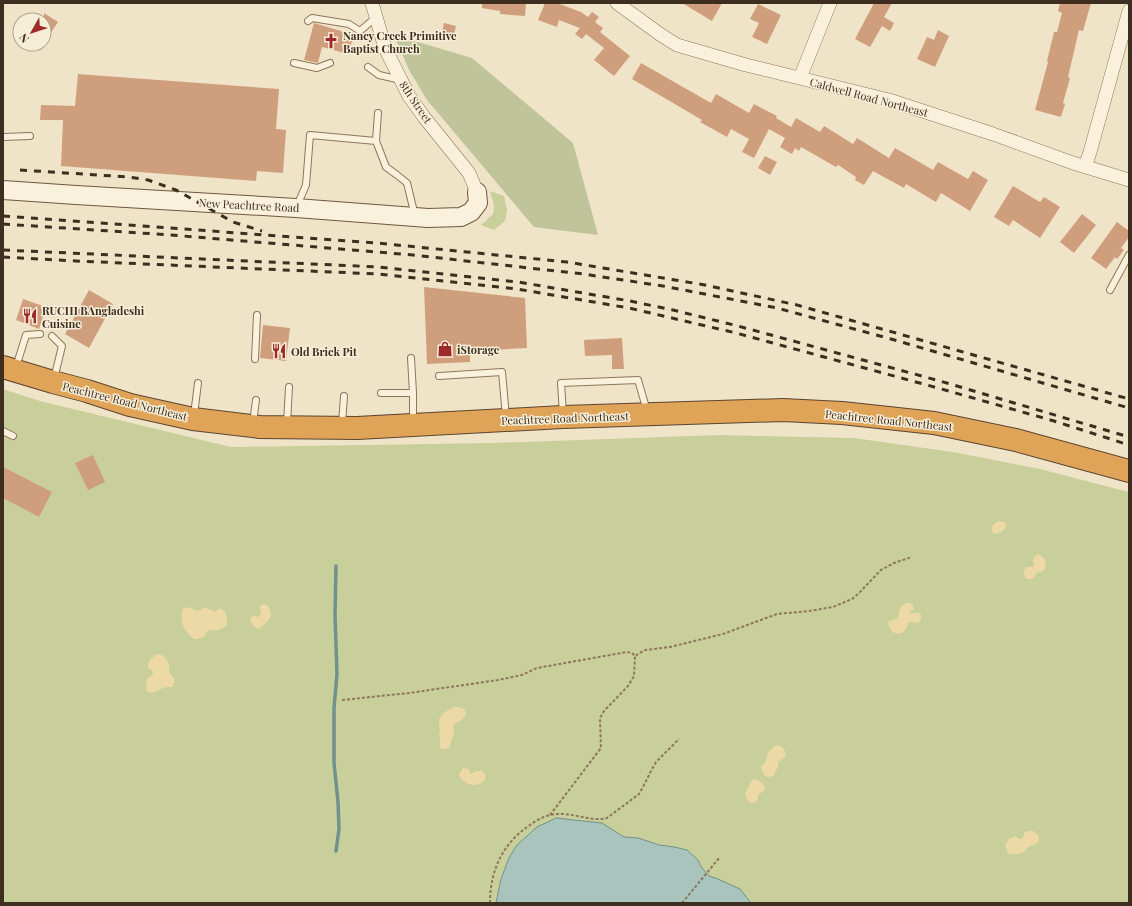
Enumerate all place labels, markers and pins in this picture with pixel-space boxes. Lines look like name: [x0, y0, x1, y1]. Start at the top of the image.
place label: Nancy Creek Primitive Baptist Church: [343, 28, 457, 56]
church icon: Nancy Creek Primitive Baptist Church: [322, 32, 340, 50]
place label: RUCHI BAngladeshi Cuisine: [42, 303, 145, 331]
restaurant icon: RUCHI BAngladeshi Cuisine: [21, 307, 39, 325]
shop icon: iStorage: [436, 340, 454, 358]
restaurant icon: Old Brick Pit: [270, 342, 288, 360]
place label: iStorage: [457, 342, 500, 357]
place label: Old Brick Pit: [291, 344, 357, 359]

